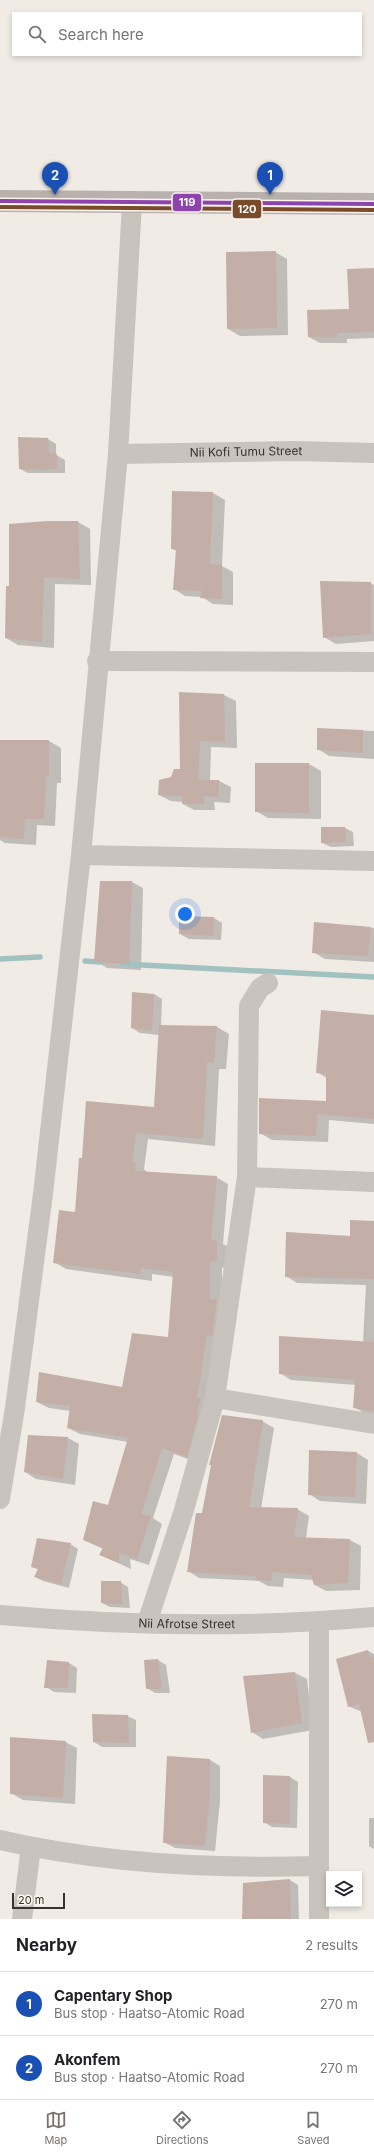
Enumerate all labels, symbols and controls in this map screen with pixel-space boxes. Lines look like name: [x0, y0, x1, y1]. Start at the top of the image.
search box: [12, 12, 362, 56]
icon: search: [26, 23, 48, 45]
text: Search here: [58, 25, 144, 44]
pin: 2: [42, 162, 68, 195]
pin: 1: [257, 162, 283, 195]
line badge: 119: [172, 193, 202, 212]
text: 119: [179, 195, 195, 209]
line badge: 120: [232, 199, 262, 219]
text: 120: [237, 202, 257, 216]
street label: Nii Kofi Tumu Street: [190, 443, 303, 460]
your location: [175, 904, 195, 924]
street label: Nii Afrotse Street: [138, 1615, 235, 1631]
map controls: [326, 1871, 362, 1907]
button: layers: [326, 1871, 362, 1907]
scale bar: [12, 1891, 65, 1910]
text: 20 m: [18, 1893, 44, 1907]
text: Nearby: [16, 1935, 77, 1955]
text: 2 results: [305, 1937, 358, 1953]
text: Capentary Shop: [54, 1986, 173, 2005]
text: 1: [26, 1996, 32, 2012]
text: 270 m: [320, 1996, 358, 2012]
text: Bus stop · Haatso-Atomic Road: [54, 2005, 245, 2021]
text: Akonfem: [54, 2050, 120, 2069]
text: 2: [25, 2060, 33, 2076]
text: 270 m: [320, 2060, 358, 2076]
text: Bus stop · Haatso-Atomic Road: [54, 2069, 245, 2085]
tab: Map: [44, 2109, 67, 2147]
tab: Directions: [156, 2109, 209, 2147]
tab: Saved: [297, 2109, 330, 2147]

